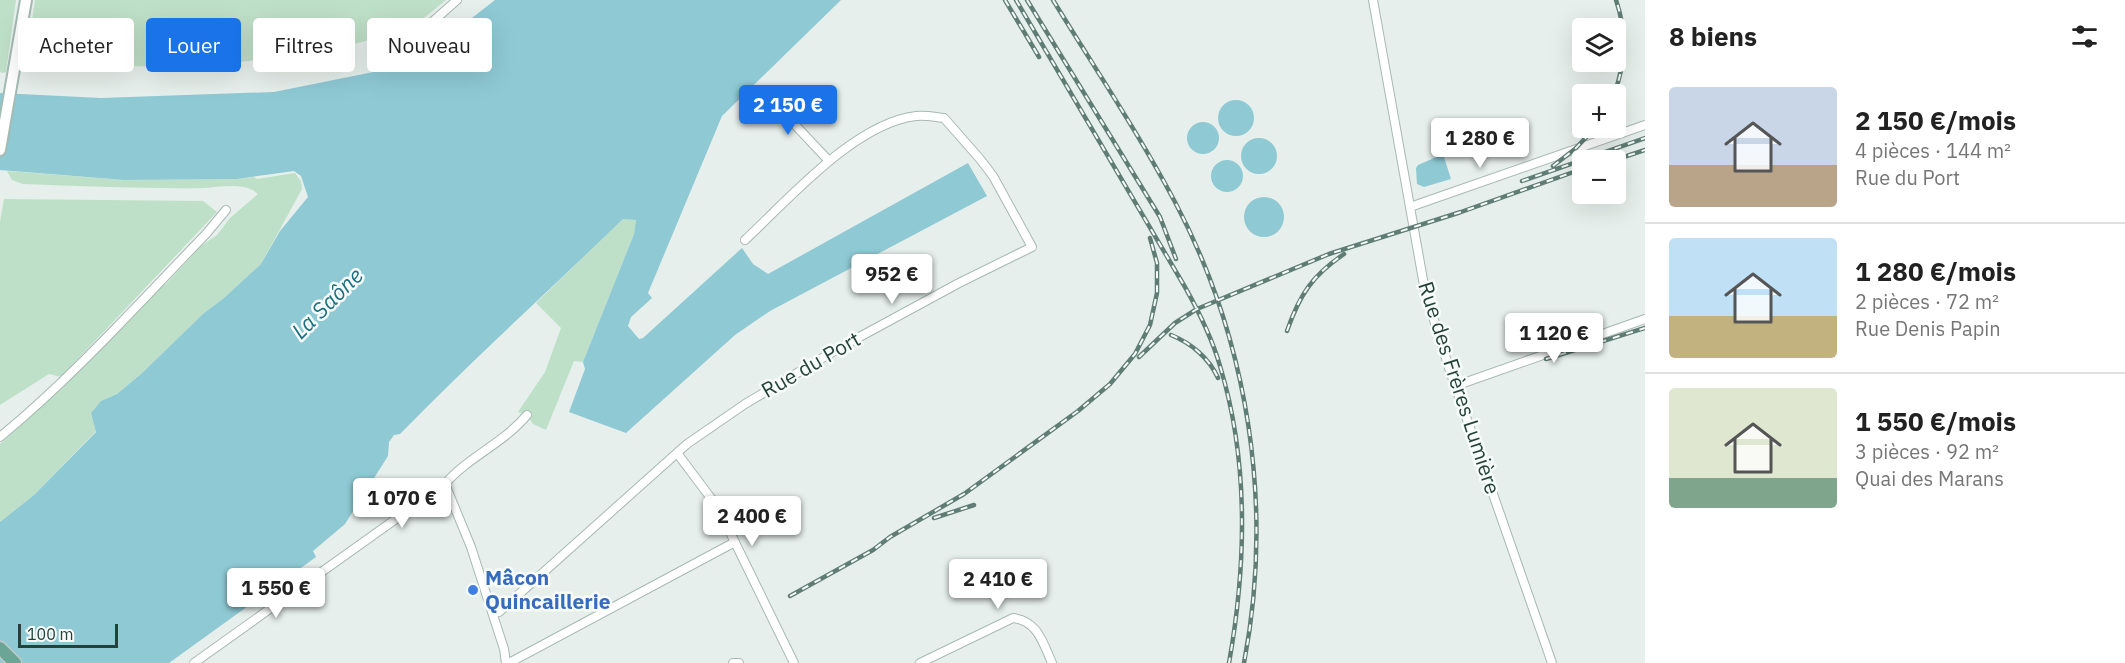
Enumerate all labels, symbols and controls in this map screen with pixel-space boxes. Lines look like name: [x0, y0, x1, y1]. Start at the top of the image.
chip: Acheter: [18, 18, 134, 72]
chip: Louer: [146, 18, 241, 72]
chip: Filtres: [253, 18, 355, 72]
chip: Nouveau: [367, 18, 492, 72]
map controls: [1572, 18, 1626, 204]
button: layers: [1572, 18, 1626, 72]
text: 8 biens: [1669, 19, 1757, 53]
icon: filters: [2068, 20, 2101, 53]
button: +: [1572, 84, 1626, 138]
pin: 2 150 €: [733, 85, 843, 136]
text: 2 150 €: [753, 91, 823, 118]
text: 2 150 €/mois: [1855, 103, 2016, 137]
icon: home: [1717, 111, 1789, 183]
pin: 1 280 €: [1425, 118, 1535, 169]
text: 1 280 €: [1445, 124, 1515, 151]
text: 4 pièces · 144 m²: [1855, 137, 2011, 164]
button: −: [1572, 150, 1626, 204]
text: Rue du Port: [1855, 164, 1960, 191]
pin: 952 €: [850, 254, 934, 305]
text: 1 280 €/mois: [1855, 254, 2016, 288]
text: 952 €: [865, 260, 919, 287]
water label: La Saône: [285, 261, 369, 345]
icon: home: [1717, 262, 1789, 334]
street label: Rue des Frères Lumière: [1412, 278, 1508, 498]
text: 2 pièces · 72 m²: [1855, 288, 1999, 315]
pin: 1 120 €: [1499, 313, 1609, 364]
text: Rue Denis Papin: [1855, 315, 2001, 342]
text: 1 120 €: [1519, 319, 1589, 346]
street label: Rue du Port: [756, 324, 865, 404]
text: 1 550 €/mois: [1855, 404, 2016, 438]
icon: home: [1717, 412, 1789, 484]
text: 3 pièces · 92 m²: [1855, 438, 1999, 465]
text: Quai des Marans: [1855, 465, 2004, 492]
pin: 1 070 €: [347, 478, 457, 529]
text: 1 070 €: [367, 484, 437, 511]
pin: 2 400 €: [697, 496, 807, 547]
text: 2 400 €: [717, 502, 787, 529]
pin: 2 410 €: [943, 559, 1053, 610]
place label: Mâcon Quincaillerie: [485, 563, 611, 615]
text: 2 410 €: [963, 565, 1033, 592]
pin: 1 550 €: [221, 568, 331, 619]
text: 1 550 €: [241, 574, 311, 601]
marker: Mâcon Quincaillerie: [466, 583, 480, 597]
scale bar: [18, 621, 118, 648]
text: 100 m: [27, 624, 74, 644]

